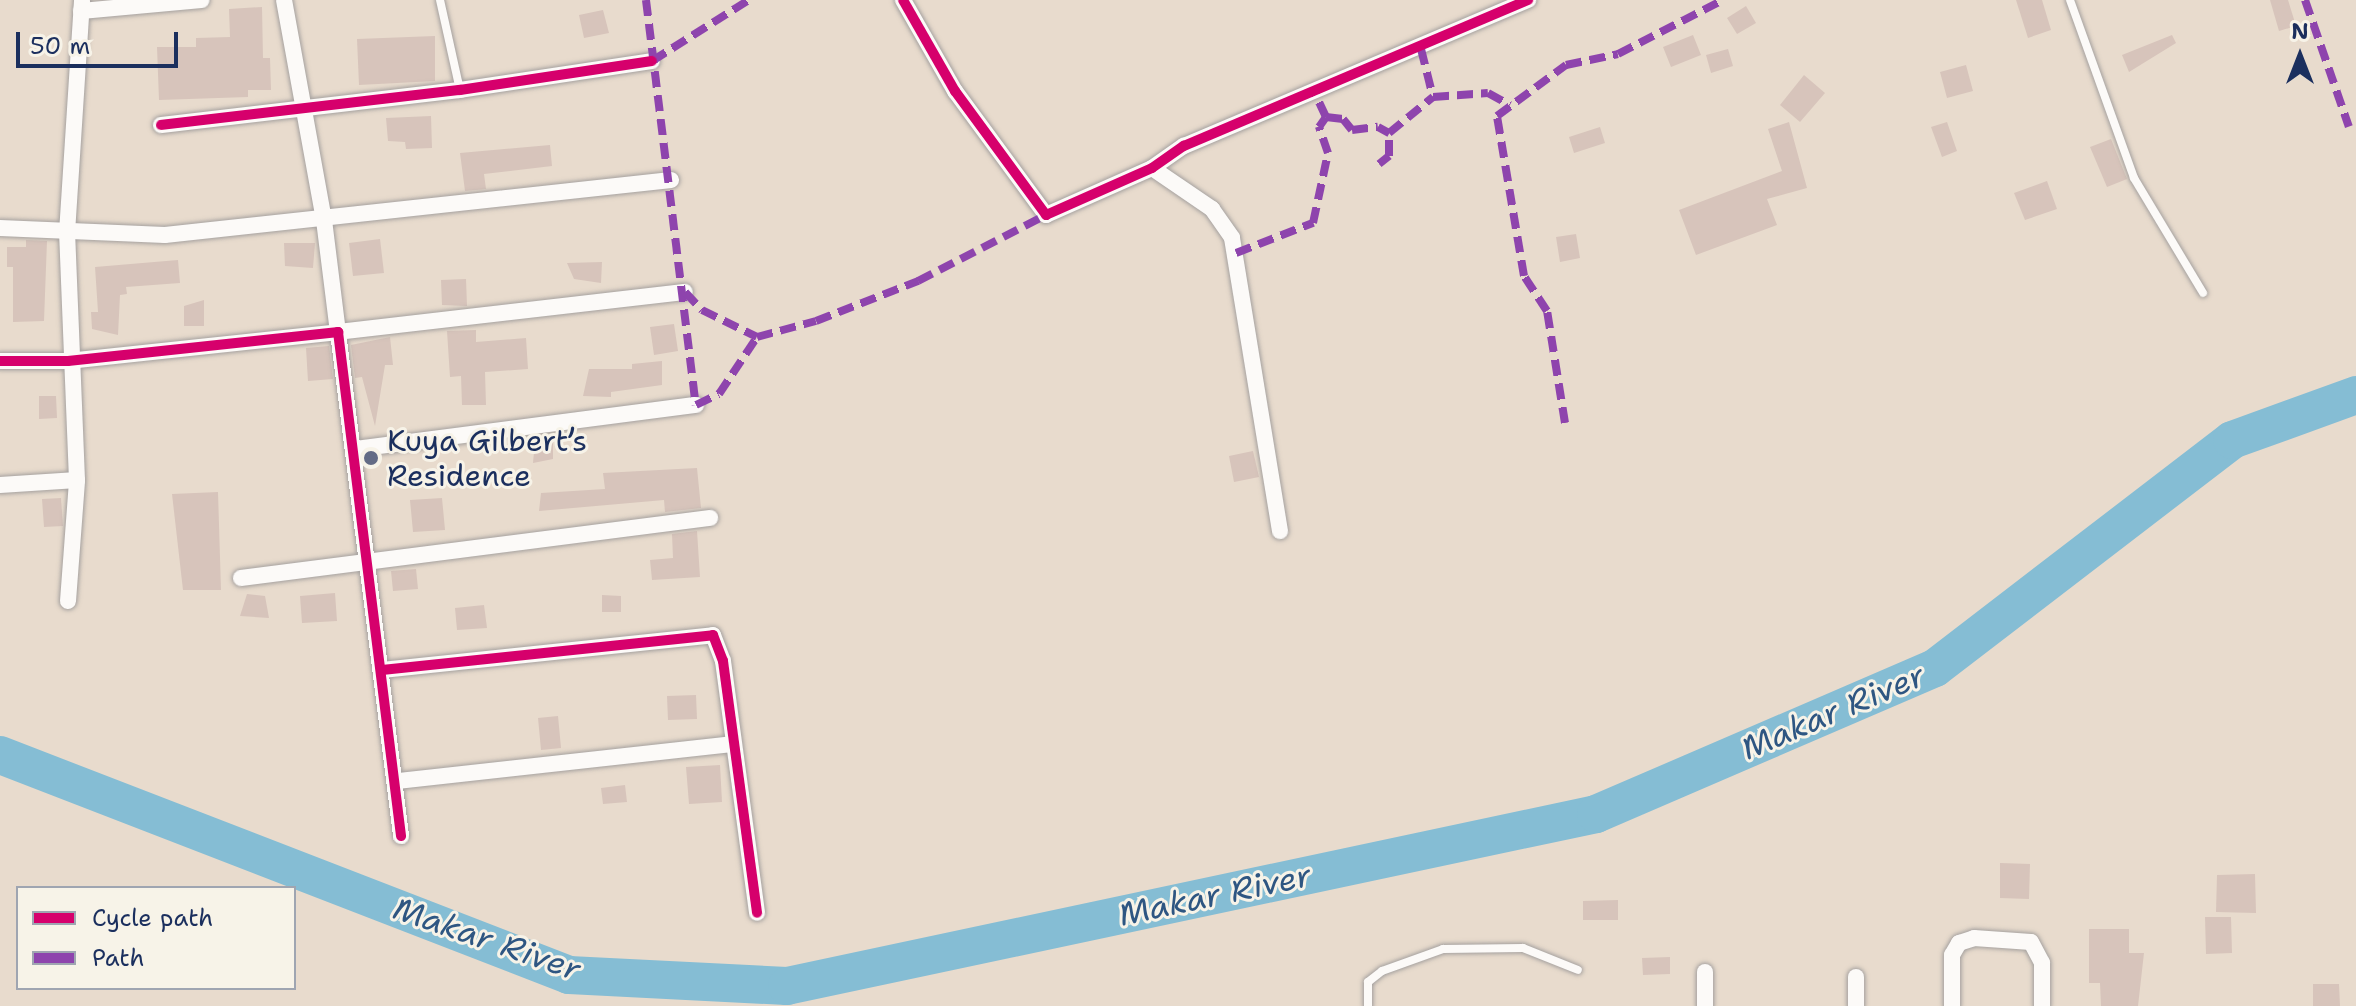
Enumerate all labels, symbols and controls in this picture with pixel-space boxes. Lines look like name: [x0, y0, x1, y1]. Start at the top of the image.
scale bar: [20, 16, 182, 66]
north arrow: [2260, 16, 2340, 96]
text: N: [2291, 17, 2309, 46]
text: 50 m: [30, 30, 90, 62]
place label: Kuya Gilbert’s Residence: [387, 423, 587, 494]
marker: Kuya Gilbert’s Residence: [362, 449, 380, 467]
water label: Makar River: [1736, 656, 1930, 768]
water label: Makar River: [1115, 856, 1315, 934]
legend: [16, 886, 296, 990]
water label: Makar River: [388, 889, 586, 989]
text: Cycle path: [92, 902, 213, 934]
text: Path: [92, 942, 144, 974]

